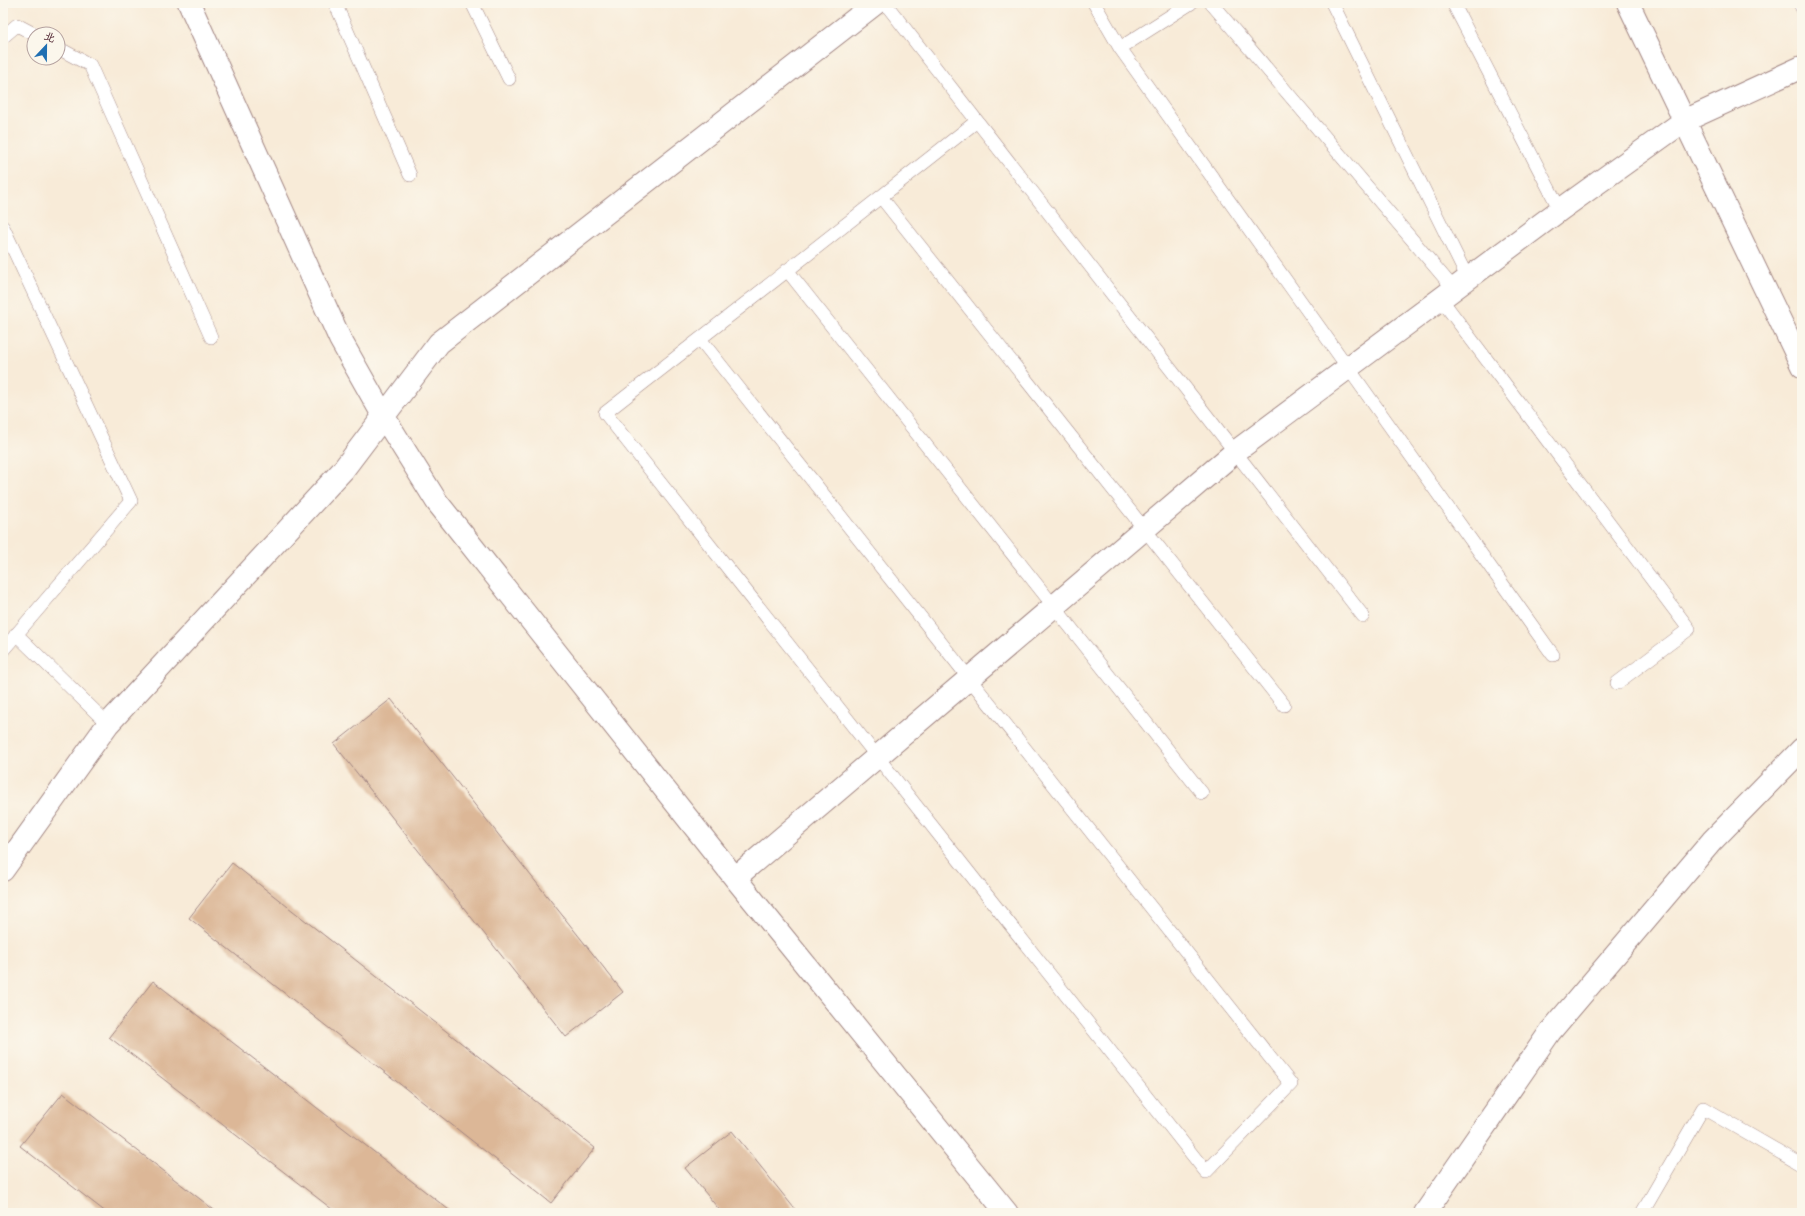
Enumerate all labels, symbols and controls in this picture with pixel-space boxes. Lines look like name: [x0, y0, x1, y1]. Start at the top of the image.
north arrow: [26, 26, 66, 66]
text: 北: [42, 28, 57, 45]

